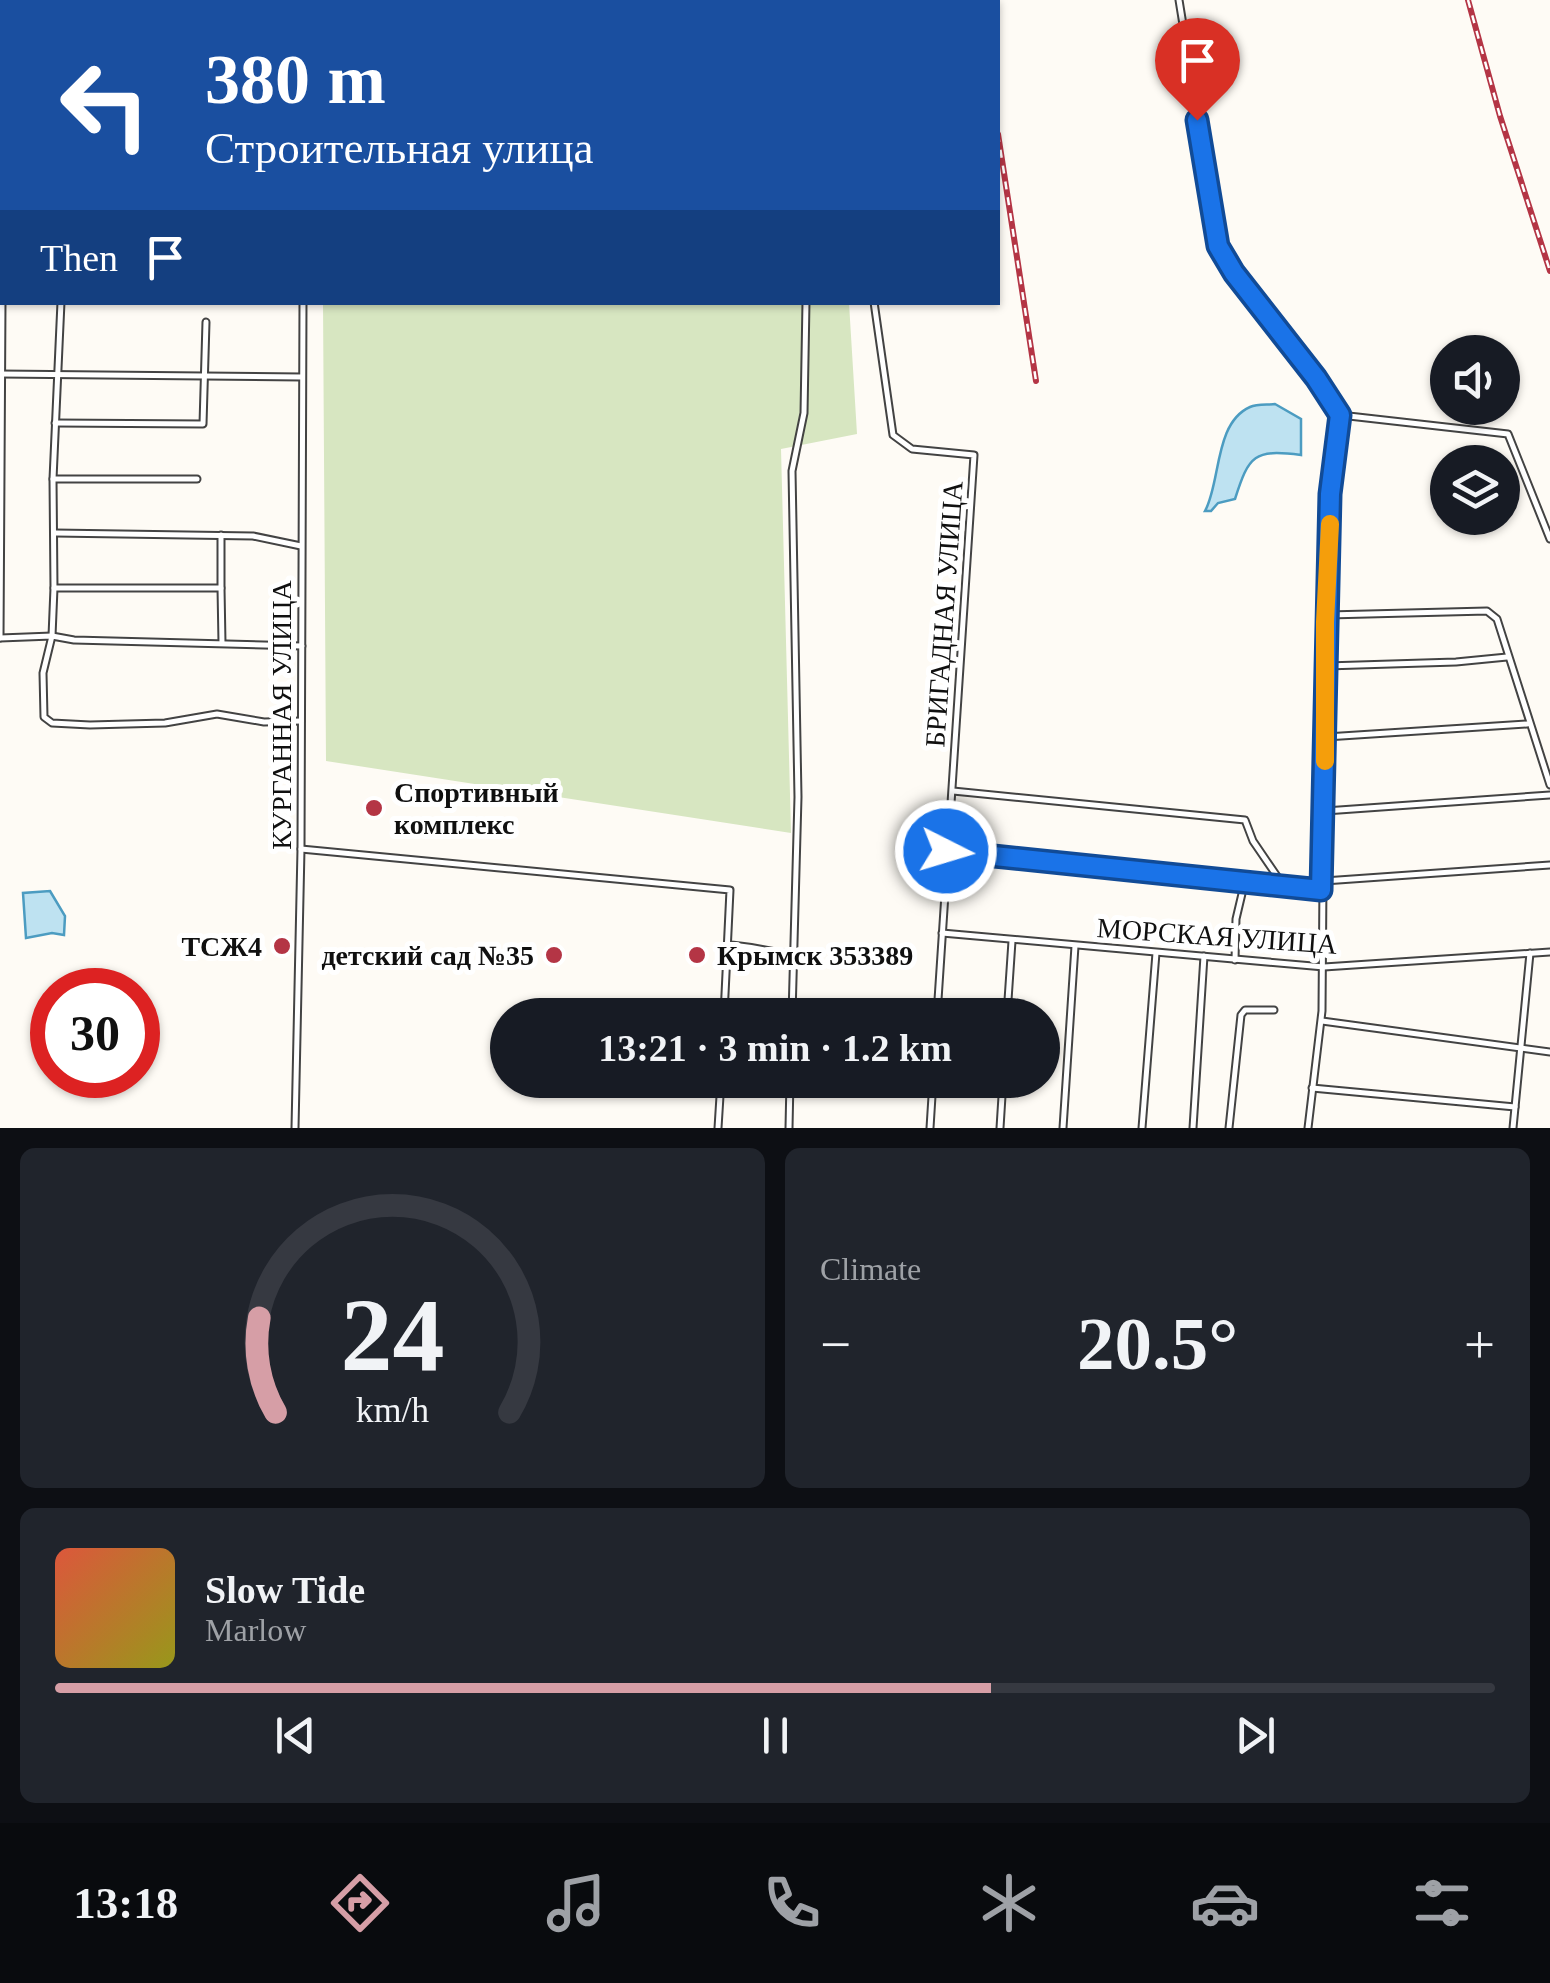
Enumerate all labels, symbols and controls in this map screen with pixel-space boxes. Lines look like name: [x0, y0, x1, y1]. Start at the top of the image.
pin: [1155, 18, 1240, 121]
icon: arrive: [1170, 33, 1225, 88]
icon: left: [40, 40, 170, 170]
text: 380 m: [205, 41, 386, 118]
text: Строительная улица: [205, 123, 593, 173]
icon: arrive: [138, 230, 193, 285]
text: Then: [40, 237, 118, 279]
map controls: [1430, 335, 1520, 535]
button: sound: [1430, 335, 1520, 425]
button: layers: [1430, 445, 1520, 535]
street label: БРИГАДНАЯ УЛИЦА: [919, 479, 969, 748]
street label: КУРГАННАЯ УЛИЦА: [266, 579, 297, 850]
place label: Спортивный комплекс: [394, 777, 559, 840]
marker: Спортивный комплекс: [363, 797, 385, 819]
position arrow: [894, 799, 998, 903]
street label: МОРСКАЯ УЛИЦА: [1096, 912, 1339, 960]
place label: ТСЖ4: [181, 931, 262, 962]
marker: ТСЖ4: [271, 935, 293, 957]
place label: детский сад №35: [321, 940, 534, 971]
place label: Крымск 353389: [717, 940, 913, 971]
marker: детский сад №35: [543, 944, 565, 966]
marker: Крымск 353389: [686, 944, 708, 966]
speed limit sign: 30: [30, 968, 160, 1098]
text: 13:21 · 3 min · 1.2 km: [598, 1027, 952, 1069]
text: Climate: [820, 1251, 921, 1287]
text: 24: [341, 1277, 445, 1392]
text: 20.5°: [1077, 1302, 1238, 1385]
text: −: [820, 1314, 851, 1375]
text: +: [1464, 1314, 1495, 1375]
text: km/h: [356, 1390, 429, 1430]
text: Slow Tide: [205, 1569, 365, 1611]
text: Marlow: [205, 1612, 306, 1648]
icon: previous: [268, 1708, 323, 1763]
icon: pause: [748, 1708, 803, 1763]
icon: next: [1228, 1708, 1283, 1763]
icon: directions: [325, 1868, 395, 1938]
icon: music: [541, 1868, 611, 1938]
icon: phone: [757, 1868, 827, 1938]
icon: climate: [974, 1868, 1044, 1938]
icon: car: [1190, 1868, 1260, 1938]
icon: filters: [1407, 1868, 1477, 1938]
text: 13:18: [73, 1878, 178, 1928]

